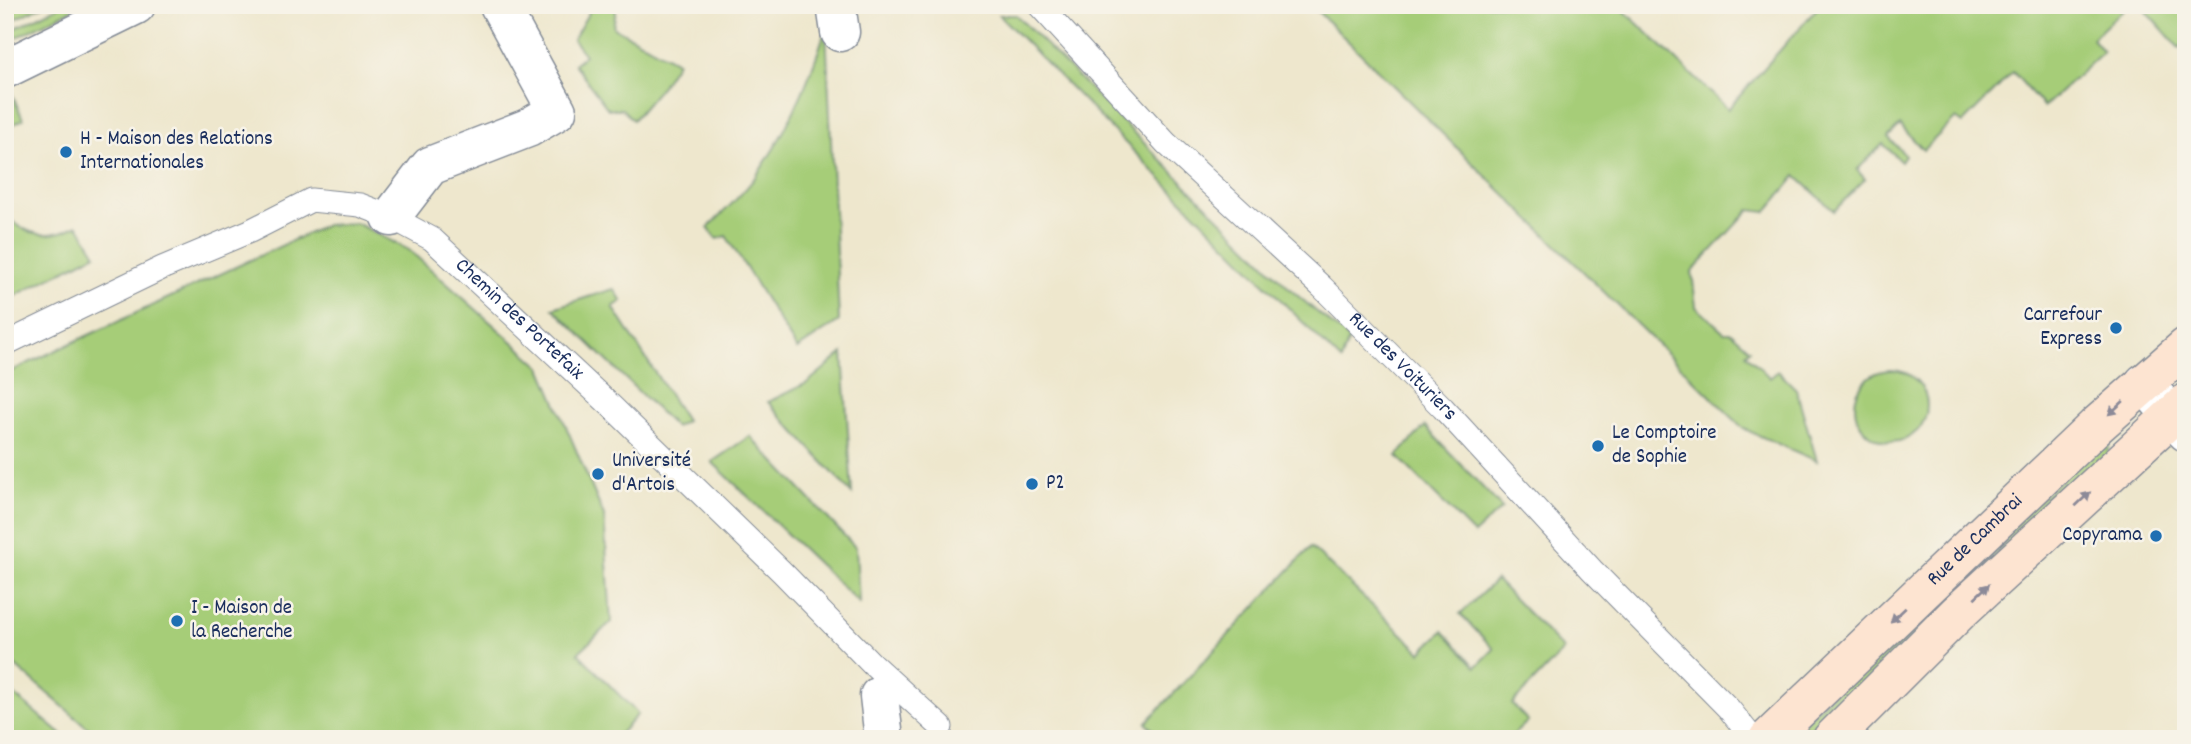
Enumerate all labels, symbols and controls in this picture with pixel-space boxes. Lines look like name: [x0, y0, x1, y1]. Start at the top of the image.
place label: H - Maison des Relations Internationales: [80, 125, 273, 179]
marker: H - Maison des Relations Internationales: [58, 144, 74, 160]
street label: Chemin des Portefaix: [447, 252, 590, 388]
place label: Carrefour Express: [2023, 301, 2102, 355]
street label: Rue des Voituriers: [1341, 306, 1463, 428]
marker: Carrefour Express: [2108, 320, 2124, 336]
one-way arrow: [2107, 400, 2125, 416]
place label: Le Comptoire de Sophie: [1612, 419, 1716, 473]
marker: Le Comptoire de Sophie: [1590, 438, 1606, 454]
place label: Université d'Artois: [612, 447, 691, 501]
marker: Université d'Artois: [590, 466, 606, 482]
place label: P2: [1046, 469, 1065, 499]
marker: P2: [1024, 476, 1040, 492]
street label: Rue de Cambrai: [1921, 488, 2030, 594]
one-way arrow: [2074, 491, 2091, 507]
place label: Copyrama: [2062, 521, 2143, 551]
marker: Copyrama: [2148, 528, 2164, 544]
one-way arrow: [1973, 583, 1991, 599]
place label: I - Maison de la Recherche: [191, 594, 293, 648]
one-way arrow: [1890, 607, 1907, 623]
marker: I - Maison de la Recherche: [169, 613, 185, 629]

